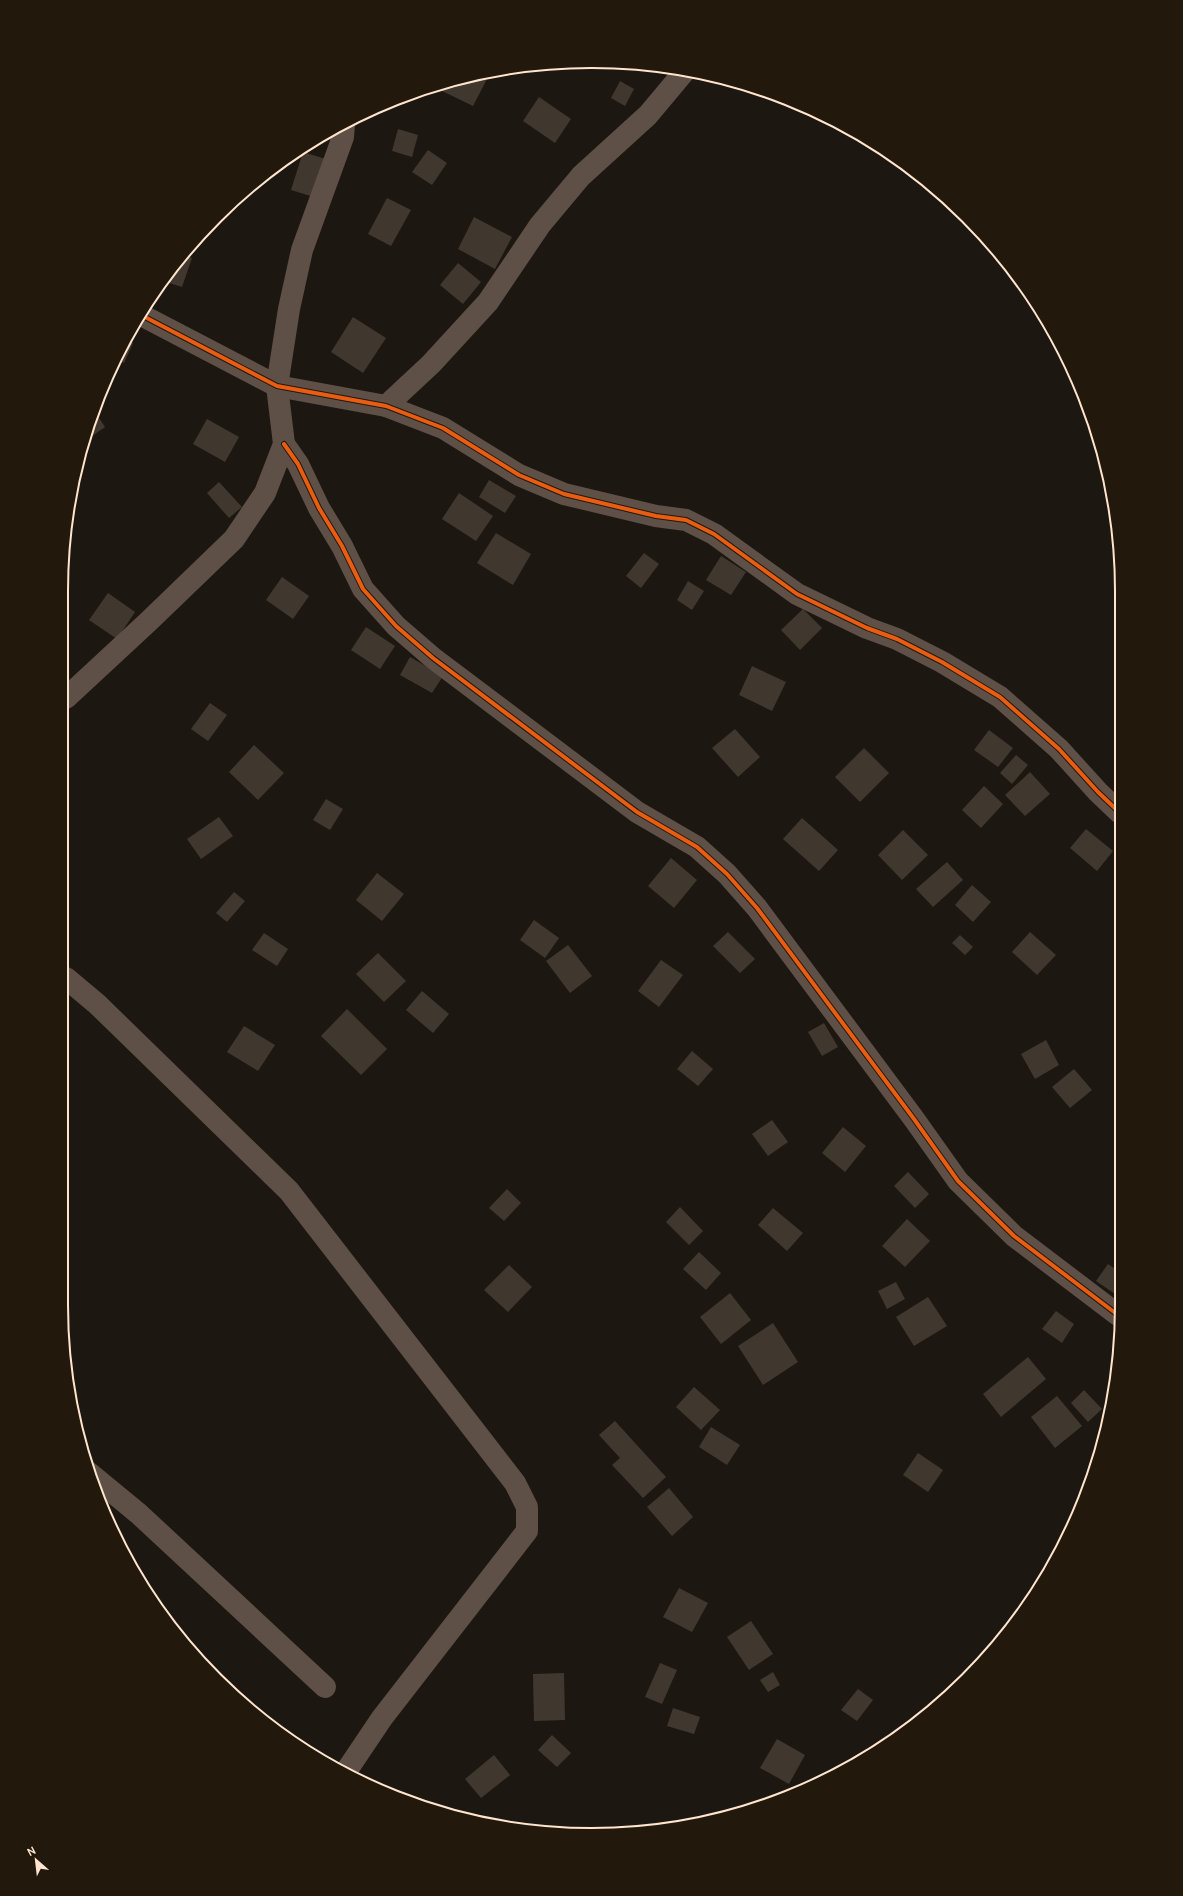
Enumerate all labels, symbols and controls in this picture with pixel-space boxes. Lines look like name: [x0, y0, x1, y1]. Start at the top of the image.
north arrow: [16, 1840, 56, 1880]
text: N: [25, 1843, 38, 1859]

